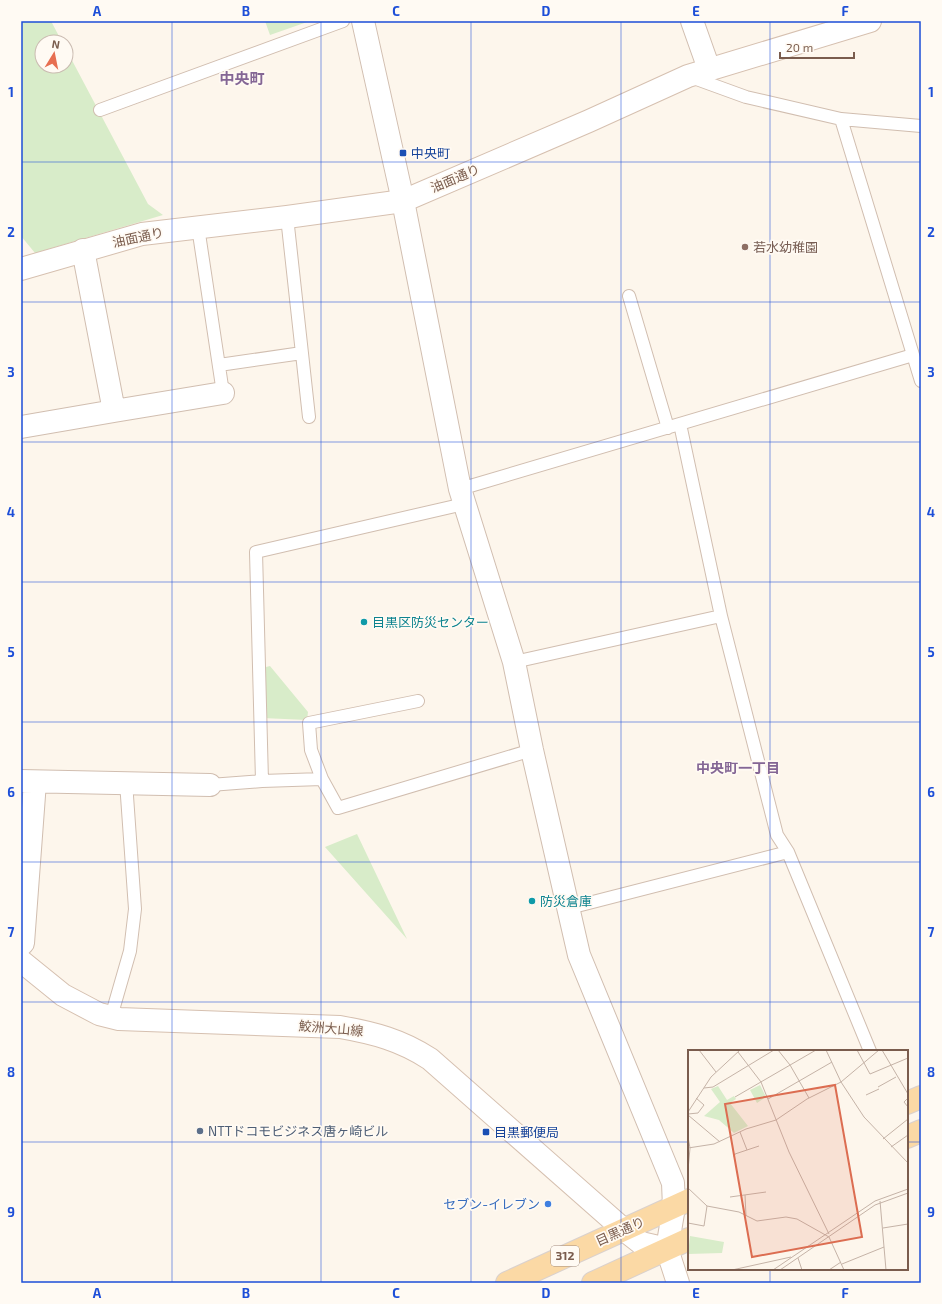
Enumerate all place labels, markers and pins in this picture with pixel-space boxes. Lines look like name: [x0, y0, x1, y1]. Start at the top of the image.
place label: 中央町: [411, 145, 450, 161]
marker: 中央町: [398, 148, 408, 158]
place label: 若水幼稚園: [753, 239, 818, 255]
marker: 若水幼稚園: [740, 242, 750, 252]
place label: 目黒区防災センター: [372, 614, 489, 630]
marker: 目黒区防災センター: [359, 617, 369, 627]
place label: 防災倉庫: [540, 893, 592, 909]
marker: 防災倉庫: [527, 896, 537, 906]
place label: NTTドコモビジネス唐ヶ崎ビル: [208, 1123, 388, 1139]
place label: 目黒郵便局: [494, 1124, 559, 1140]
marker: NTTドコモビジネス唐ヶ崎ビル: [195, 1126, 205, 1136]
marker: 目黒郵便局: [481, 1127, 491, 1137]
place label: セブン-イレブン: [443, 1196, 540, 1212]
marker: セブン-イレブン: [543, 1199, 553, 1209]

